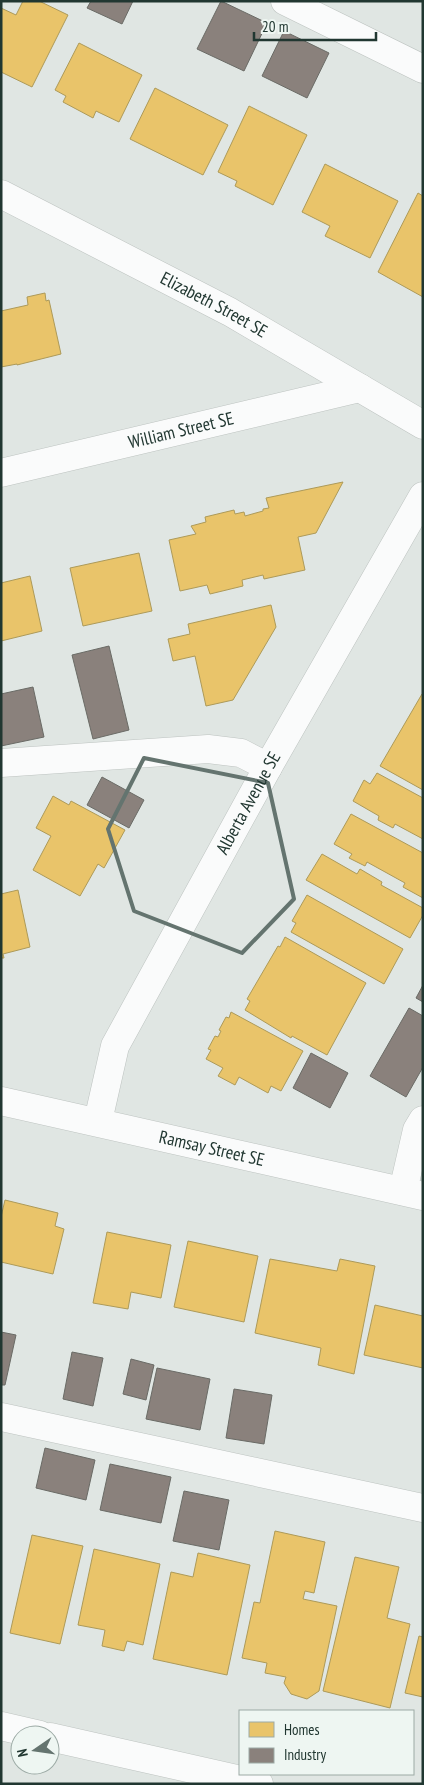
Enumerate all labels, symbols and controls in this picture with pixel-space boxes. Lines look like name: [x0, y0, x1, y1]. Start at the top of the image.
scale bar: [254, 10, 376, 42]
text: 20 m: [262, 17, 288, 36]
street label: Elizabeth Street SE: [157, 266, 272, 342]
street label: William Street SE: [126, 406, 236, 453]
street label: Alberta Avenue SE: [210, 747, 285, 858]
street label: Ramsay Street SE: [157, 1125, 267, 1171]
legend: [239, 1710, 414, 1775]
text: Homes: [284, 1720, 320, 1739]
north arrow: [10, 1725, 60, 1775]
text: Industry: [284, 1745, 326, 1764]
text: N: [13, 1747, 32, 1759]

